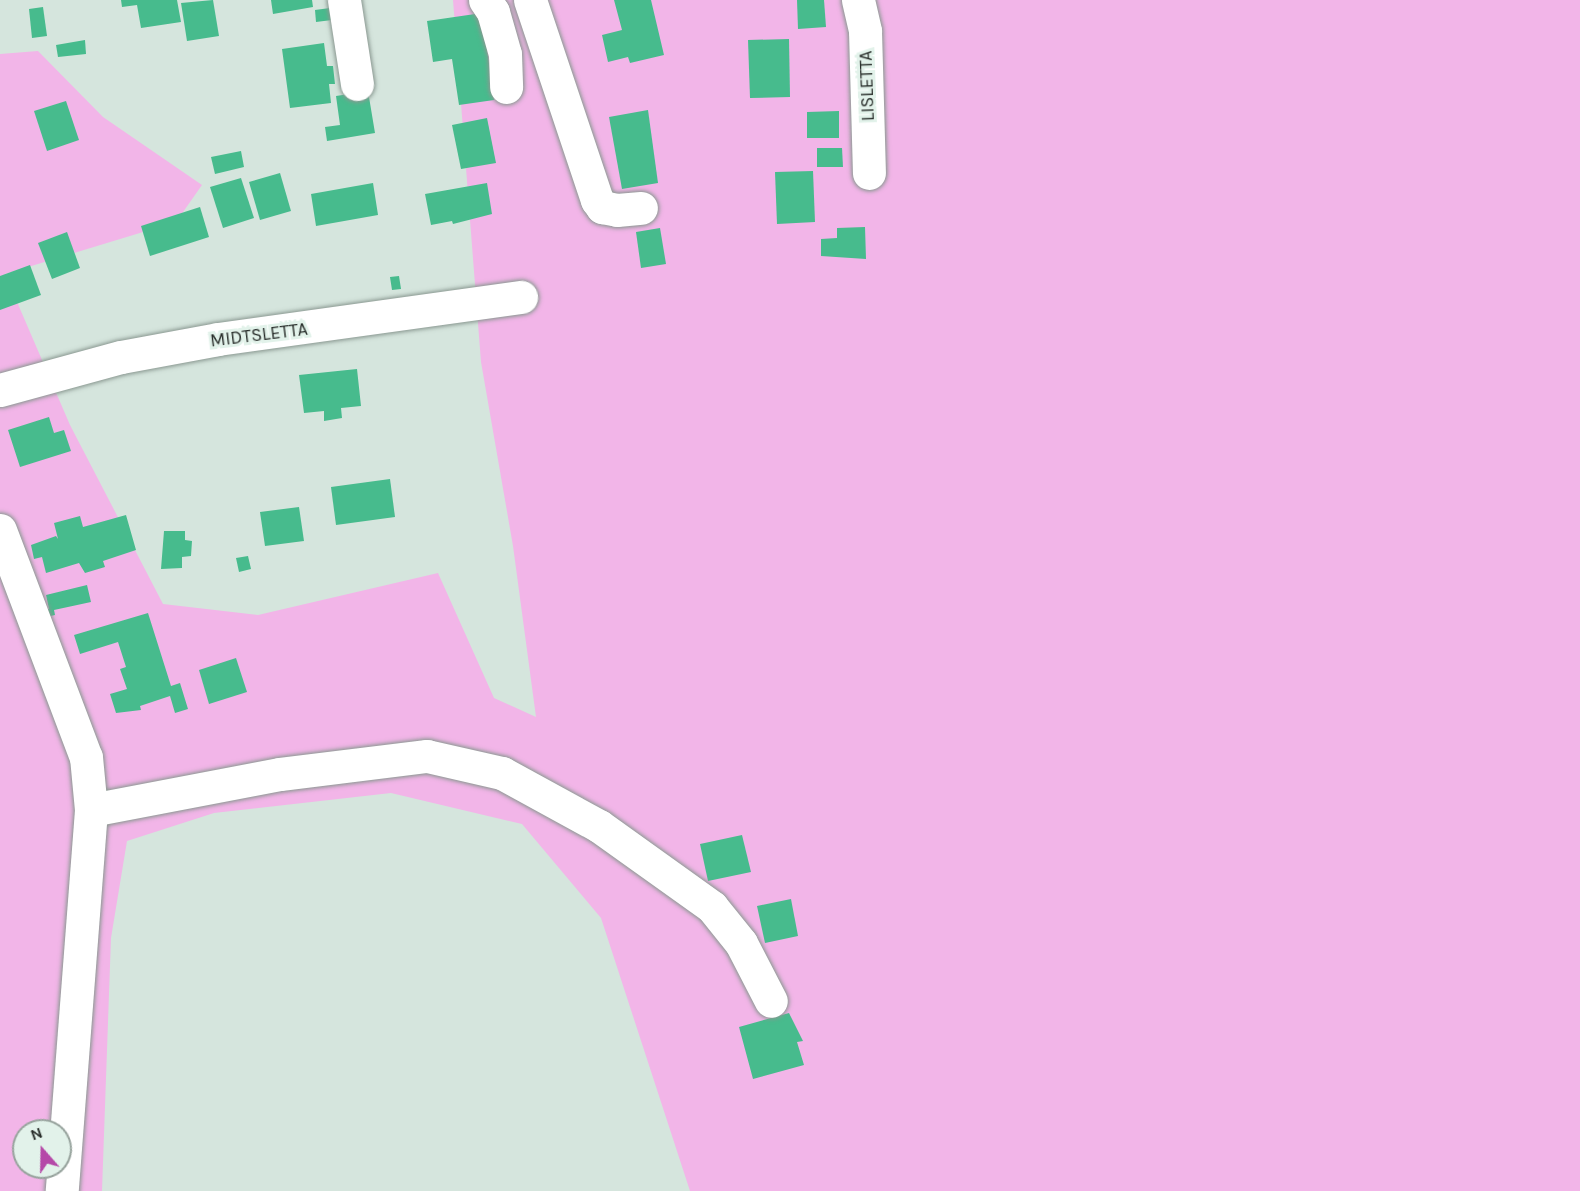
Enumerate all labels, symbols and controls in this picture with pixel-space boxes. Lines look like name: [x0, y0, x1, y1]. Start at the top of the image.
street label: LISLETTA: [855, 50, 879, 122]
street label: MIDTSLETTA: [209, 318, 309, 352]
north arrow: [12, 1119, 72, 1179]
text: N: [28, 1123, 45, 1144]

